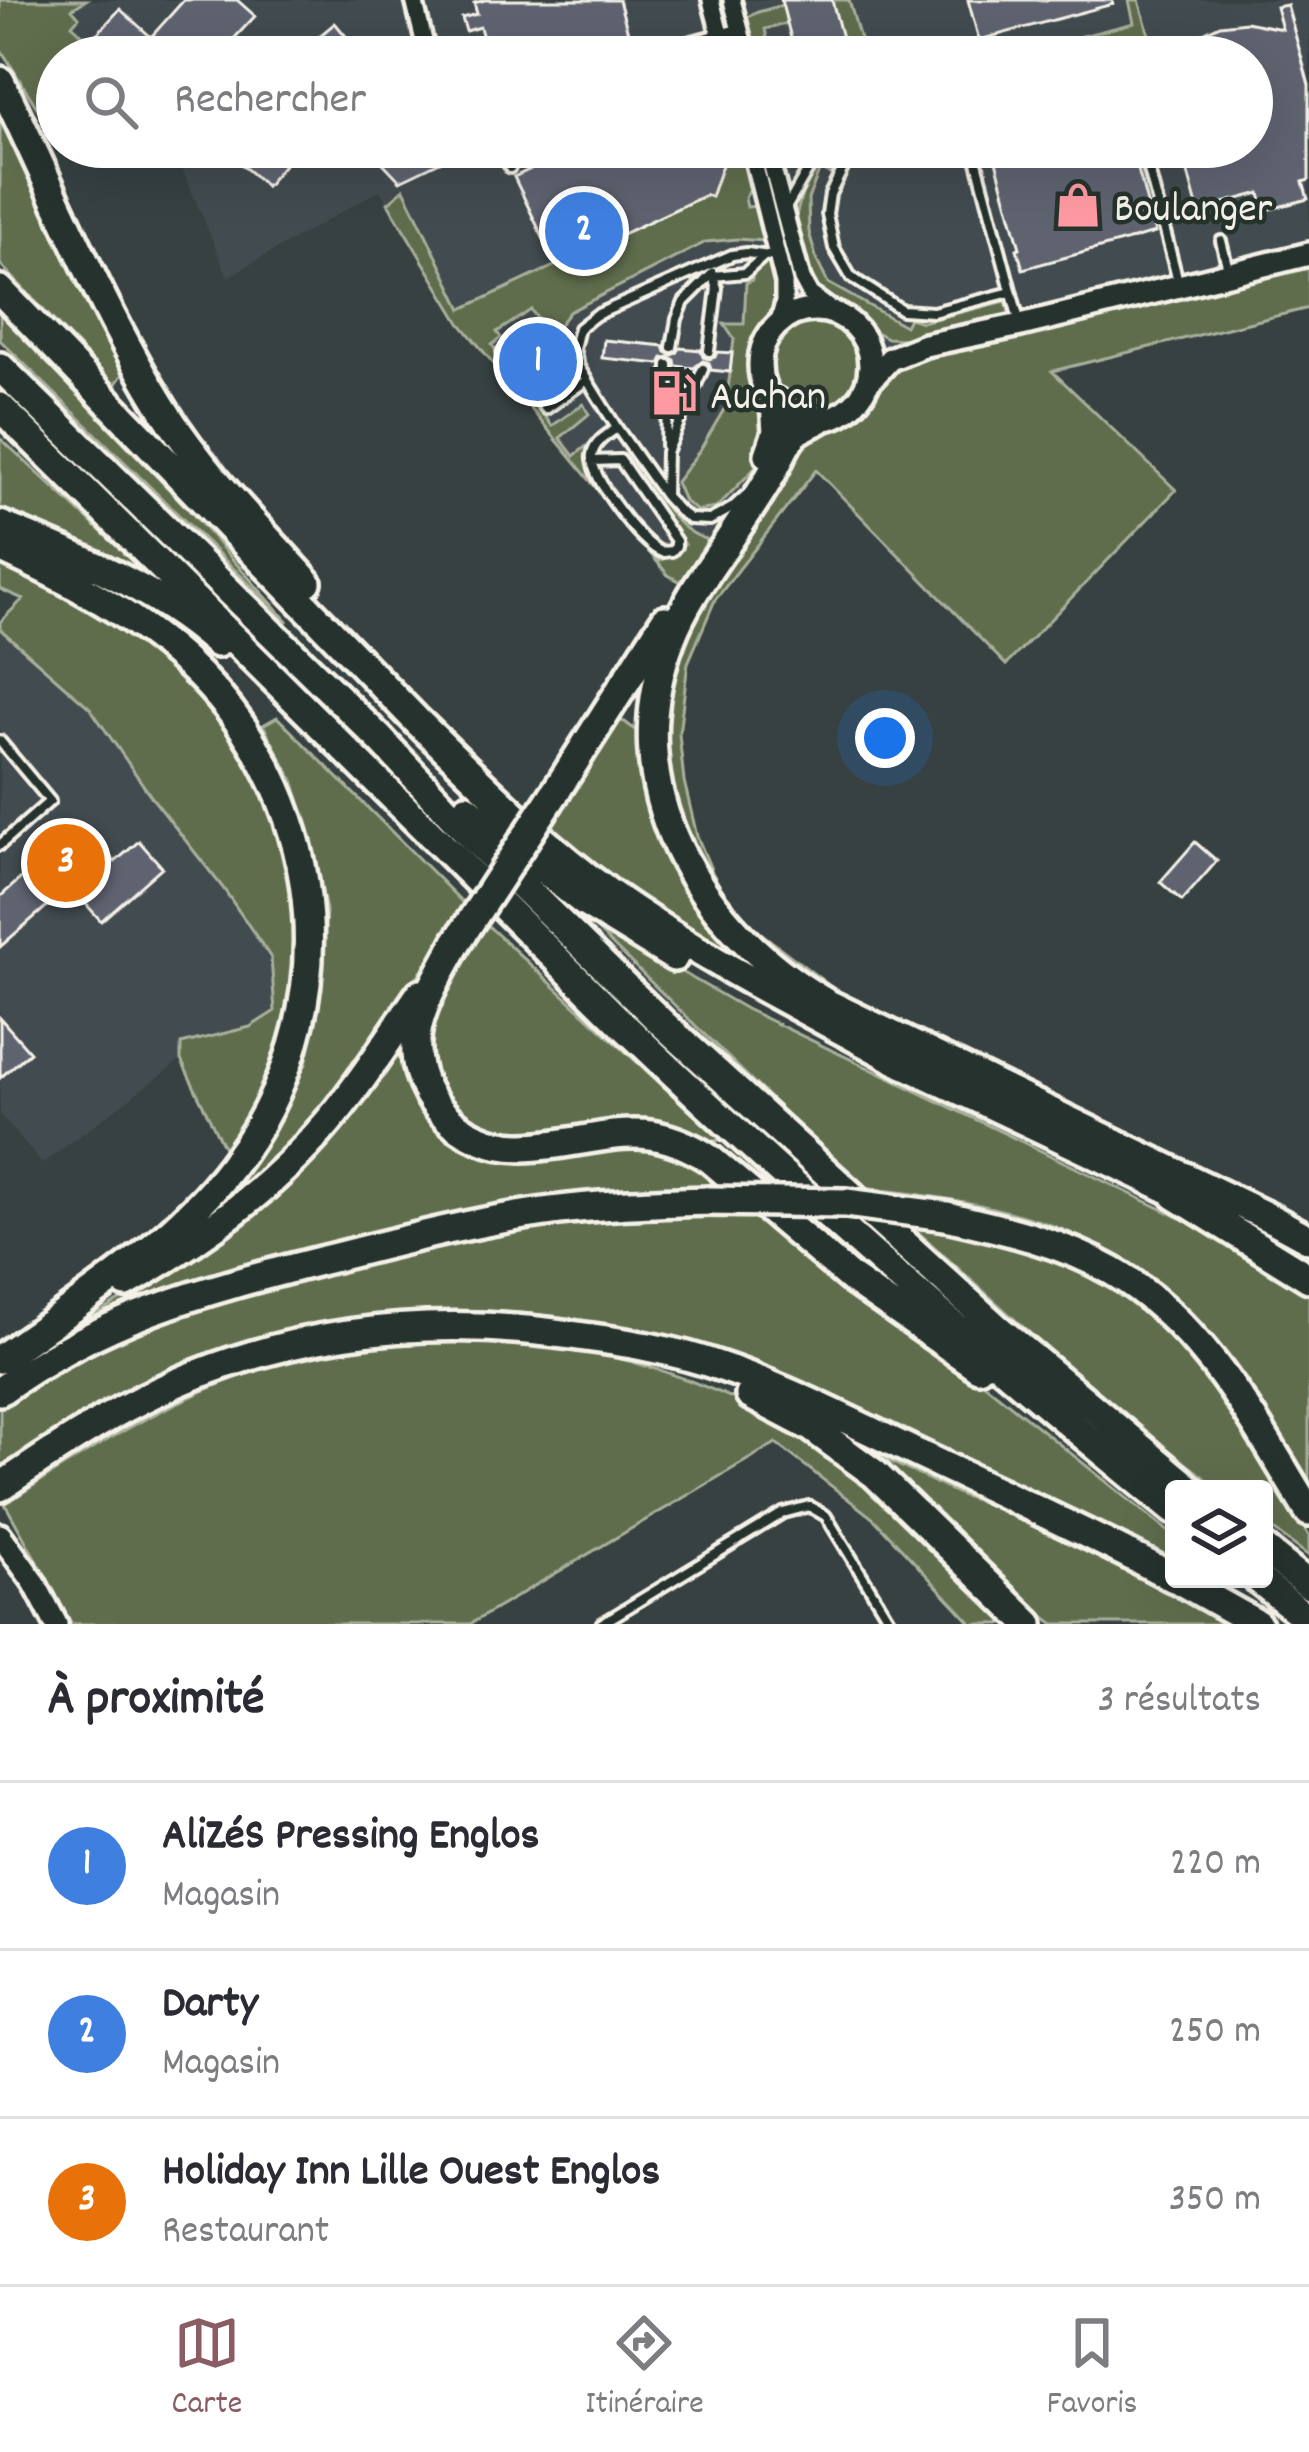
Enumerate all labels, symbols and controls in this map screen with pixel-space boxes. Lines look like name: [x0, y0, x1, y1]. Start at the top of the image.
search box: [36, 36, 1273, 168]
icon: search: [78, 69, 144, 135]
text: Rechercher: [174, 70, 366, 134]
shop icon: Boulanger: [1053, 180, 1103, 230]
place label: Boulanger: [1114, 182, 1273, 242]
pin: 2: [545, 186, 623, 276]
pin: 1: [499, 317, 577, 407]
fuel station icon: Auchan: [649, 368, 699, 418]
place label: Auchan: [710, 370, 826, 430]
your location: [855, 708, 915, 768]
pin: 3: [27, 818, 105, 908]
map controls: [1165, 1480, 1273, 1588]
button: layers: [1165, 1480, 1273, 1588]
text: À proximité: [48, 1666, 265, 1738]
text: 3 résultats: [1097, 1675, 1261, 1730]
text: AliZéS Pressing Englos: [162, 1806, 539, 1870]
text: 1: [83, 1838, 91, 1893]
text: 220 m: [1170, 1838, 1261, 1893]
text: Magasin: [162, 1870, 280, 1925]
text: Darty: [162, 1974, 258, 2038]
text: 2: [78, 2006, 96, 2061]
text: 250 m: [1169, 2006, 1261, 2061]
text: Magasin: [162, 2038, 280, 2093]
text: Holiday Inn Lille Ouest Englos: [162, 2142, 660, 2206]
text: 3: [78, 2174, 96, 2229]
text: 350 m: [1169, 2174, 1261, 2229]
text: Restaurant: [162, 2206, 329, 2261]
tab: Carte: [172, 2310, 242, 2429]
tab: Itinéraire: [585, 2310, 704, 2429]
tab: Favoris: [1047, 2310, 1138, 2429]

